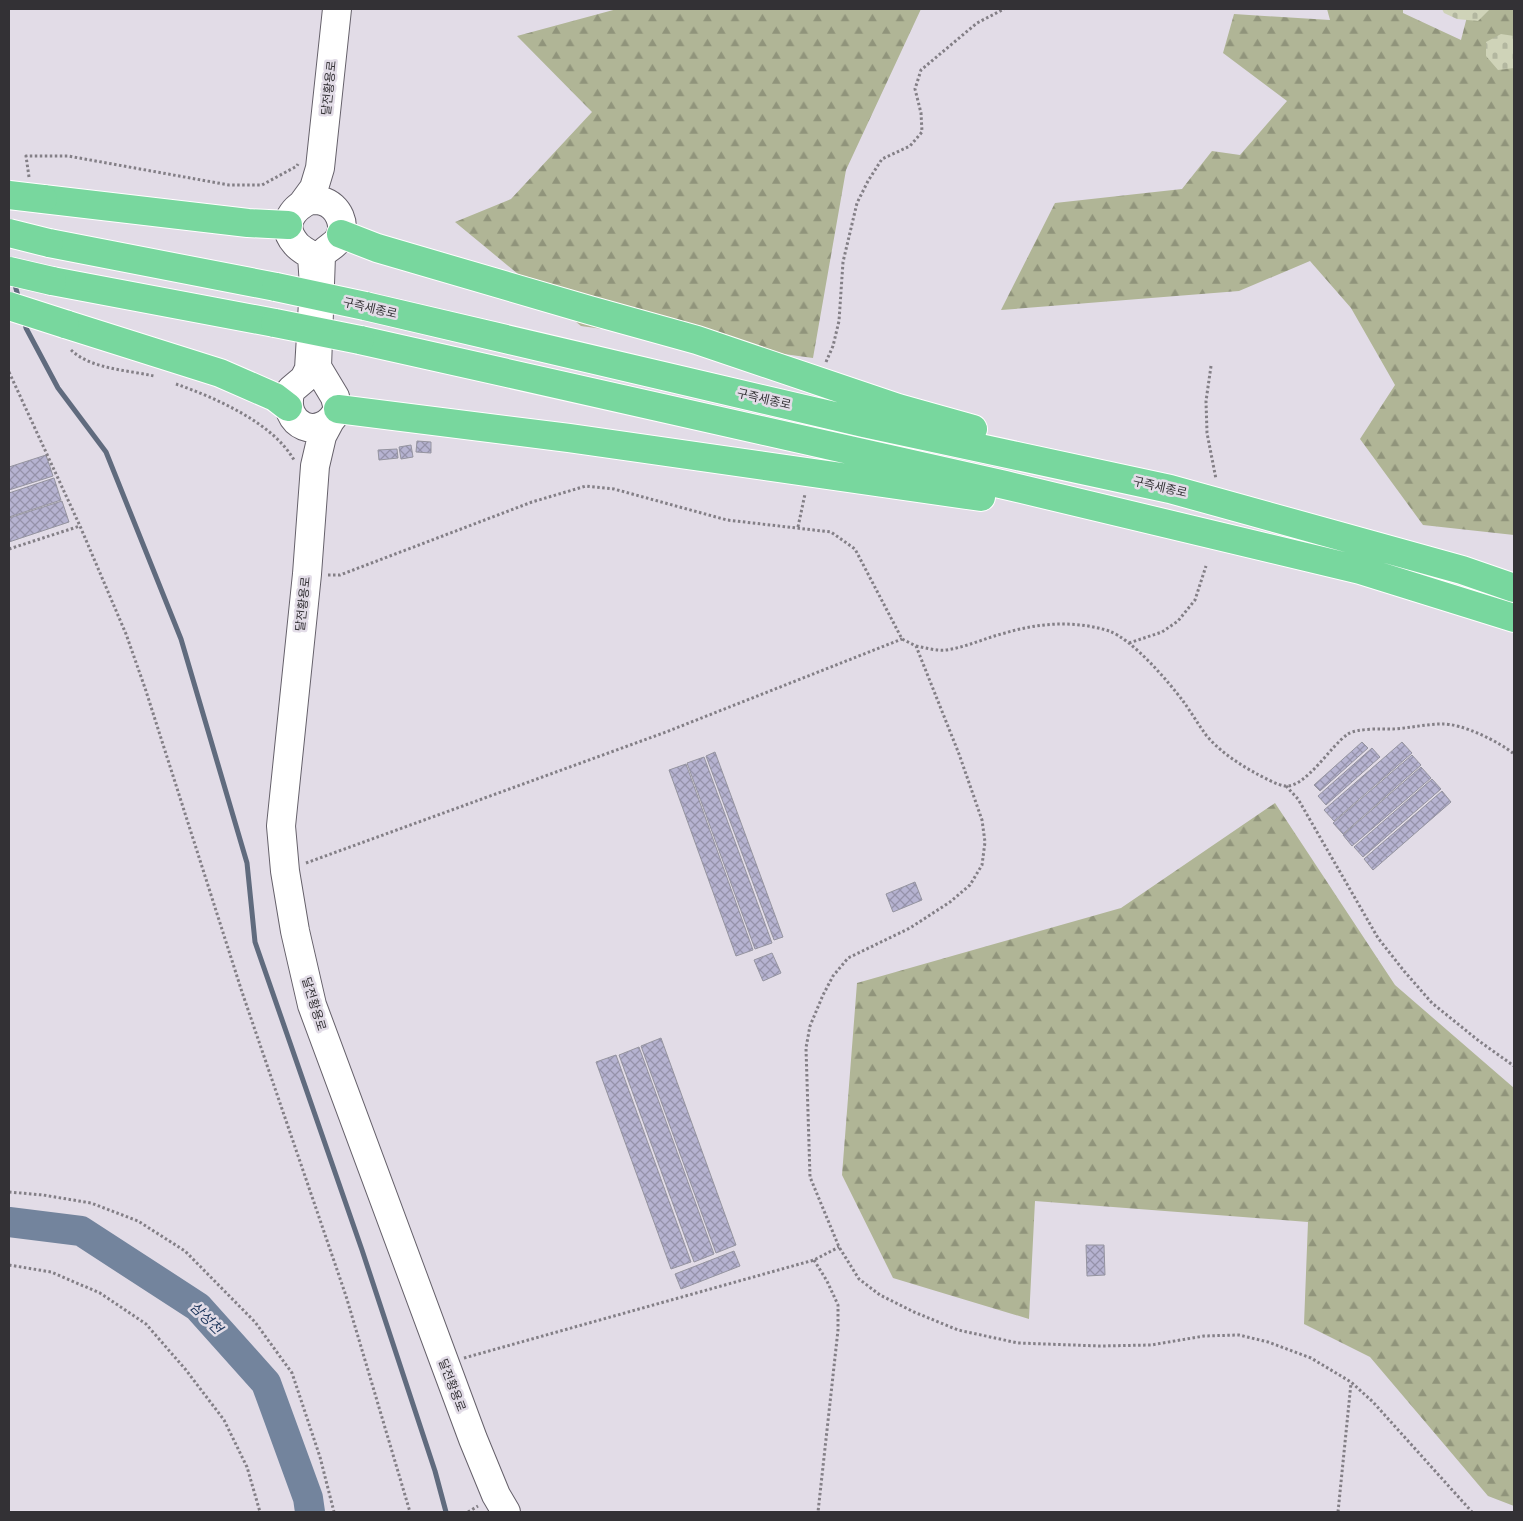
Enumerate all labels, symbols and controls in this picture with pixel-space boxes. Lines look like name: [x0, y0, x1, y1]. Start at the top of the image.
street label: 달전황용로: [319, 60, 339, 116]
street label: 구즉세종로: [342, 295, 398, 321]
street label: 구즉세종로: [736, 386, 792, 412]
street label: 구즉세종로: [1132, 474, 1188, 500]
street label: 달전황용로: [293, 576, 313, 632]
street label: 달전황용로: [299, 976, 329, 1032]
water label: 삼성천: [187, 1299, 226, 1338]
street label: 달전황용로: [436, 1357, 468, 1413]

